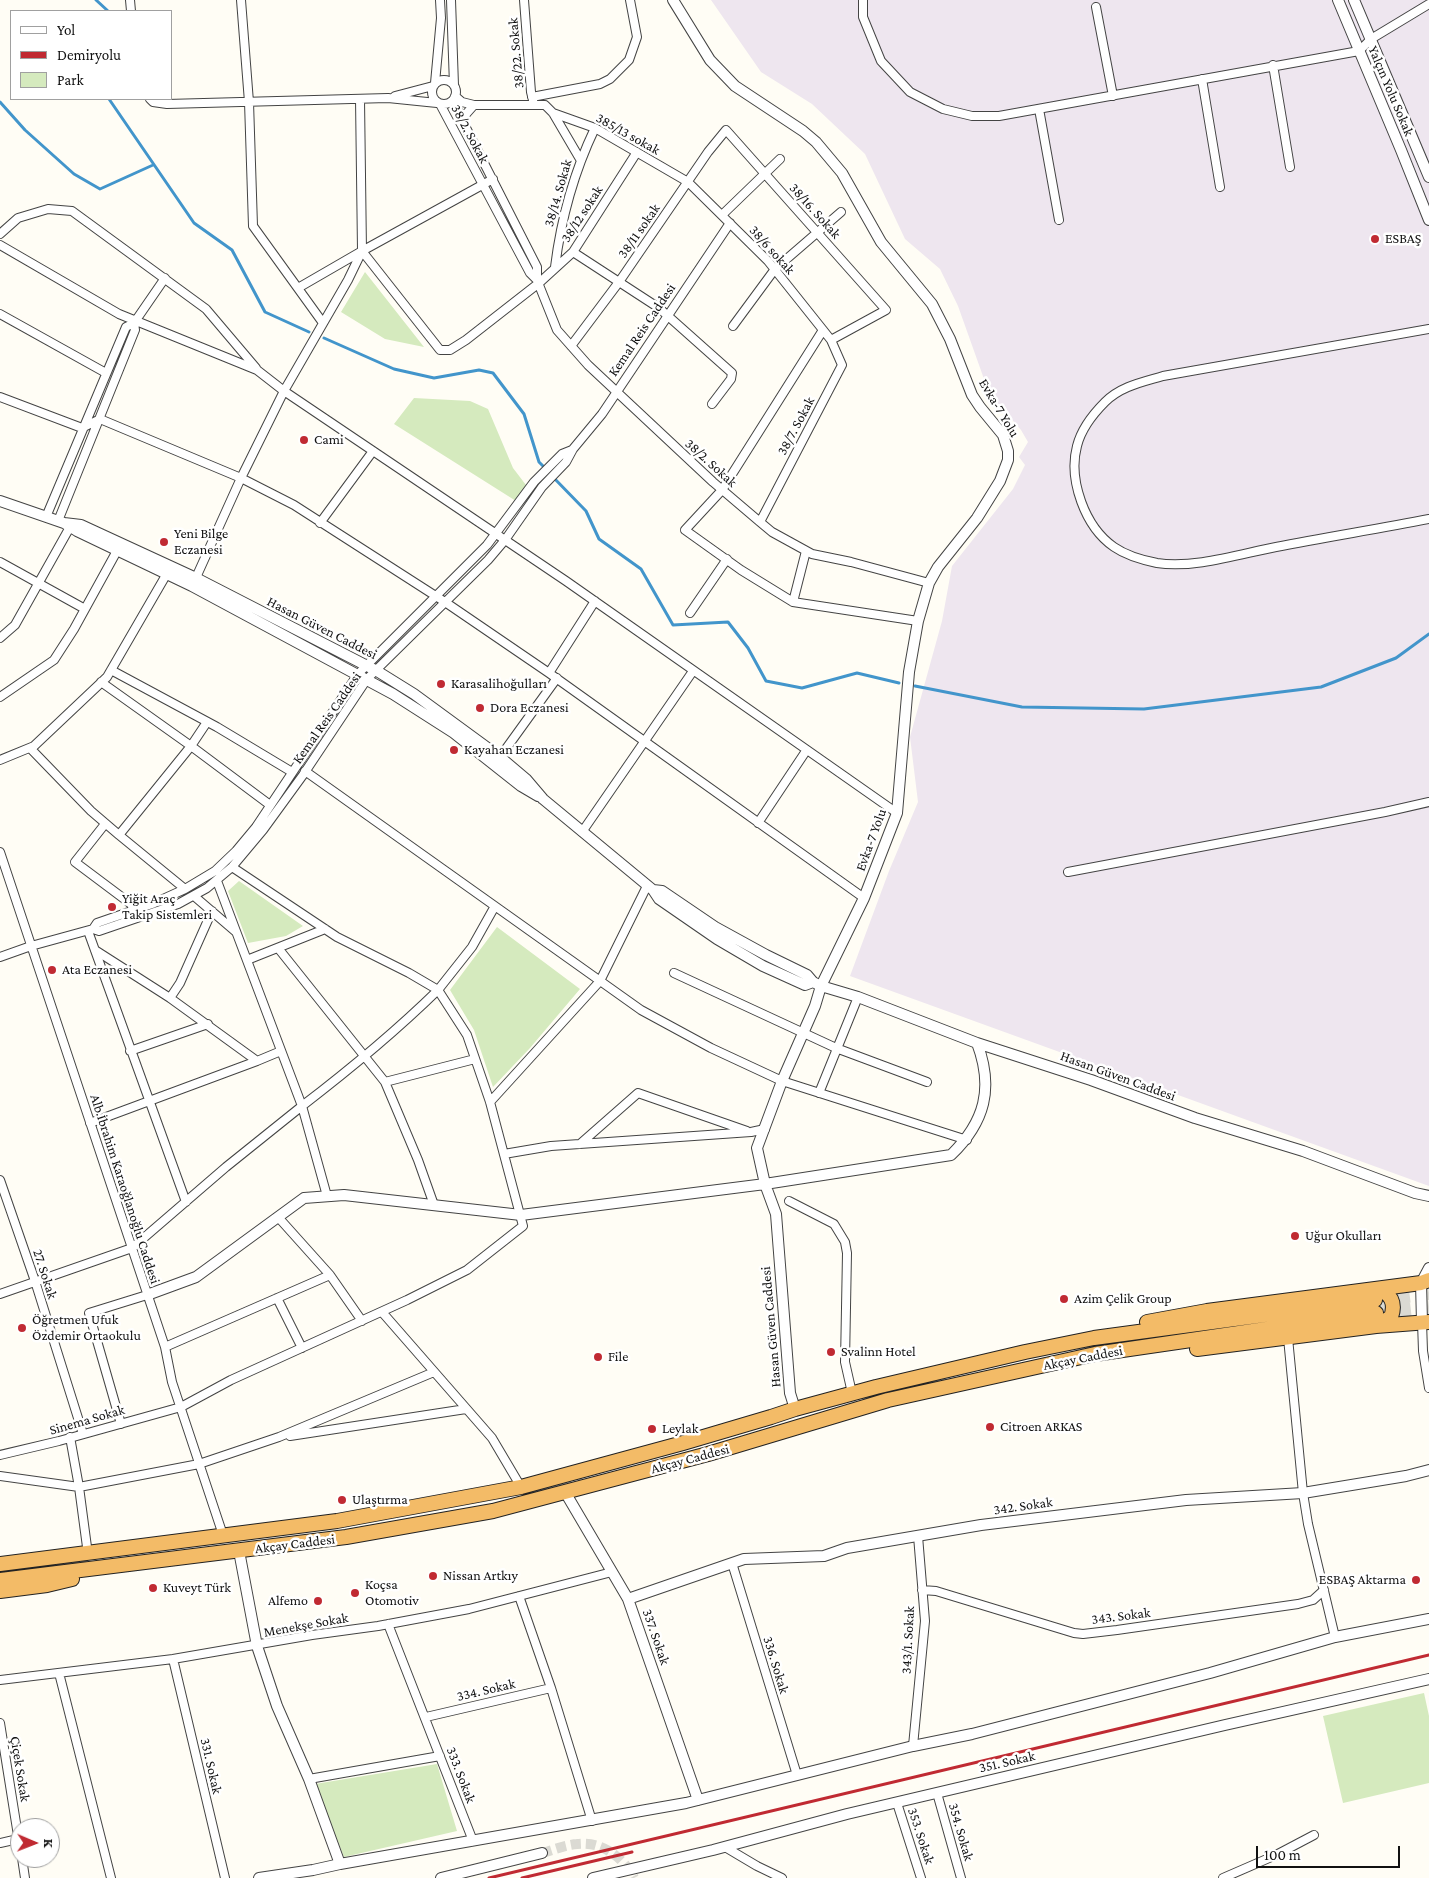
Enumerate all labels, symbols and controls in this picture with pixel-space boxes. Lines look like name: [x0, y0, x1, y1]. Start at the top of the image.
legend: [10, 10, 172, 100]
street label: 38/22. Sokak: [505, 17, 527, 89]
text: Yol: [57, 22, 75, 38]
street label: Yalçın Yolu Sokak: [1364, 43, 1418, 139]
text: Demiryolu: [57, 47, 121, 63]
text: Park: [57, 72, 84, 88]
street label: 38/2. Sokak: [447, 102, 493, 166]
street label: 385/13 sokak: [593, 109, 663, 159]
street label: 38/14. Sokak: [540, 157, 576, 229]
street label: 38/16. Sokak: [786, 180, 844, 242]
street label: 38/12 sokak: [557, 182, 607, 246]
street label: 38/11 sokak: [614, 201, 664, 261]
street label: 38/6 sokak: [746, 222, 798, 278]
place label: ESBAŞ: [1385, 231, 1421, 247]
marker: ESBAŞ: [1369, 233, 1381, 245]
street label: Kemal Reis Caddesi: [605, 280, 679, 380]
street label: Evka-7 Yolu: [975, 376, 1023, 440]
street label: 38/7. Sokak: [774, 394, 818, 458]
place label: Cami: [314, 432, 344, 448]
marker: Cami: [298, 434, 310, 446]
street label: 38/2. Sokak: [681, 435, 741, 491]
place label: Yeni Bilge Eczanesi: [174, 526, 228, 558]
marker: Yeni Bilge Eczanesi: [158, 536, 170, 548]
street label: Hasan Güven Caddesi: [264, 593, 380, 663]
street label: Kemal Reis Caddesi: [289, 669, 365, 767]
place label: Karasalihoğulları: [451, 676, 547, 692]
marker: Karasalihoğulları: [435, 678, 447, 690]
place label: Dora Eczanesi: [490, 700, 569, 716]
marker: Dora Eczanesi: [474, 702, 486, 714]
place label: Kayahan Eczanesi: [464, 742, 564, 758]
marker: Kayahan Eczanesi: [448, 744, 460, 756]
street label: Evka-7 Yolu: [852, 806, 890, 874]
place label: Yiğit Araç Takip Sistemleri: [122, 891, 212, 924]
marker: Yiğit Araç Takip Sistemleri: [106, 901, 118, 913]
place label: Ata Eczanesi: [62, 962, 132, 978]
marker: Ata Eczanesi: [46, 964, 58, 976]
street label: Hasan Güven Caddesi: [1058, 1047, 1178, 1105]
street label: Alb.İbrahim Karaoğlanoğlu Caddesi: [86, 1092, 164, 1286]
place label: Uğur Okulları: [1305, 1228, 1381, 1244]
marker: Uğur Okulları: [1289, 1230, 1301, 1242]
street label: 27. Sokak: [29, 1247, 61, 1301]
street label: Hasan Güven Caddesi: [757, 1266, 785, 1388]
place label: Azim Çelik Group: [1074, 1291, 1172, 1307]
marker: Azim Çelik Group: [1058, 1293, 1070, 1305]
place label: Öğretmen Ufuk Özdemir Ortaokulu: [32, 1312, 141, 1344]
marker: Öğretmen Ufuk Özdemir Ortaokulu: [16, 1322, 28, 1334]
street label: Akçay Caddesi: [1042, 1342, 1124, 1374]
place label: Svalinn Hotel: [841, 1344, 916, 1360]
marker: Svalinn Hotel: [825, 1346, 837, 1358]
place label: File: [608, 1349, 628, 1365]
marker: File: [592, 1351, 604, 1363]
street label: Sinema Sokak: [47, 1401, 127, 1439]
place label: Citroen ARKAS: [1000, 1419, 1082, 1435]
place label: Leylak: [662, 1421, 698, 1437]
marker: Citroen ARKAS: [984, 1421, 996, 1433]
marker: Leylak: [646, 1423, 658, 1435]
street label: Akçay Caddesi: [649, 1440, 731, 1478]
place label: Ulaştırma: [352, 1492, 408, 1508]
marker: Ulaştırma: [336, 1494, 348, 1506]
street label: 342. Sokak: [992, 1494, 1054, 1518]
street label: Akçay Caddesi: [254, 1531, 336, 1557]
place label: Nissan Artkıy: [443, 1568, 518, 1584]
marker: Nissan Artkıy: [427, 1570, 439, 1582]
place label: ESBAŞ Aktarma: [1319, 1572, 1406, 1588]
marker: ESBAŞ Aktarma: [1410, 1574, 1422, 1586]
place label: Koçsa Otomotiv: [365, 1577, 419, 1610]
place label: Kuveyt Türk: [163, 1580, 231, 1596]
marker: Kuveyt Türk: [147, 1582, 159, 1594]
marker: Koçsa Otomotiv: [349, 1587, 361, 1599]
place label: Alfemo: [268, 1593, 308, 1609]
marker: Alfemo: [312, 1595, 324, 1607]
street label: 343. Sokak: [1091, 1604, 1151, 1628]
street label: 343/1. Sokak: [898, 1606, 918, 1674]
street label: 337. Sokak: [639, 1607, 673, 1667]
street label: Menekşe Sokak: [262, 1609, 350, 1641]
street label: 336. Sokak: [759, 1634, 793, 1696]
street label: 334. Sokak: [455, 1675, 517, 1705]
street label: Çiçek Sokak: [7, 1735, 33, 1803]
street label: 331. Sokak: [196, 1736, 226, 1796]
street label: 333. Sokak: [443, 1745, 479, 1805]
street label: 351. Sokak: [977, 1747, 1037, 1777]
street label: 354. Sokak: [945, 1801, 977, 1863]
street label: 353. Sokak: [904, 1806, 938, 1866]
north arrow: [10, 1818, 60, 1868]
scale bar: [1259, 1836, 1403, 1868]
text: K: [41, 1839, 57, 1848]
text: 100 m: [1264, 1847, 1301, 1863]

